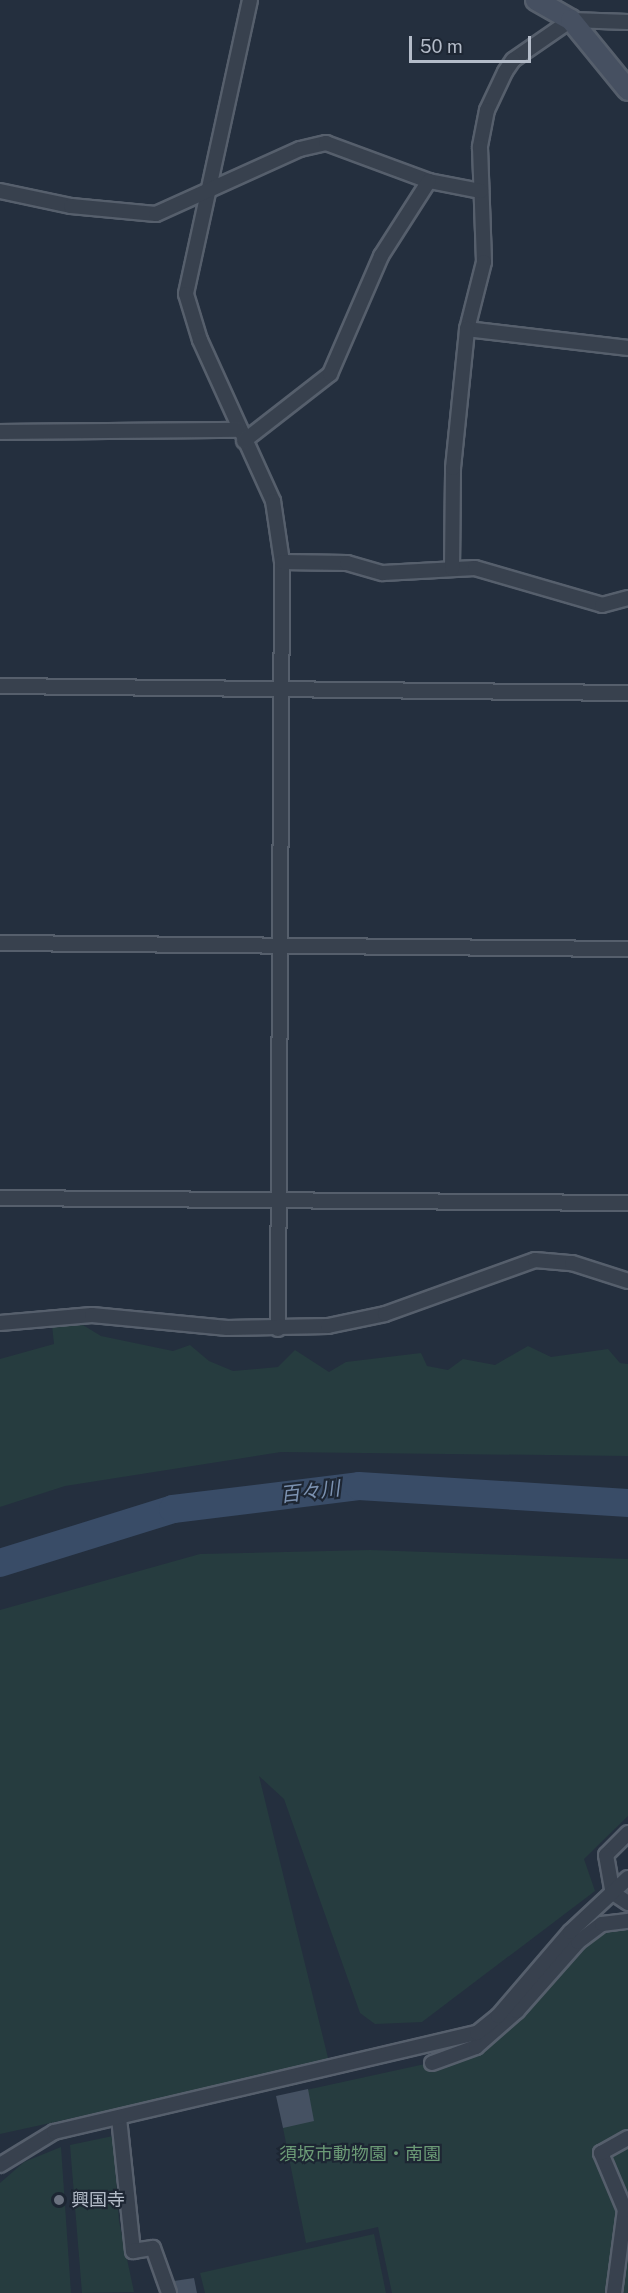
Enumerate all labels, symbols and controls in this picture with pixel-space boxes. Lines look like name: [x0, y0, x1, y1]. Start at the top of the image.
scale bar: [412, 24, 534, 62]
text: 50 m: [420, 36, 463, 57]
water label: 百々川: [279, 1476, 341, 1508]
park label: 須坂市動物園・南園: [279, 2143, 441, 2165]
place label: 興国寺: [71, 2189, 125, 2211]
marker: 興国寺: [52, 2193, 66, 2207]

